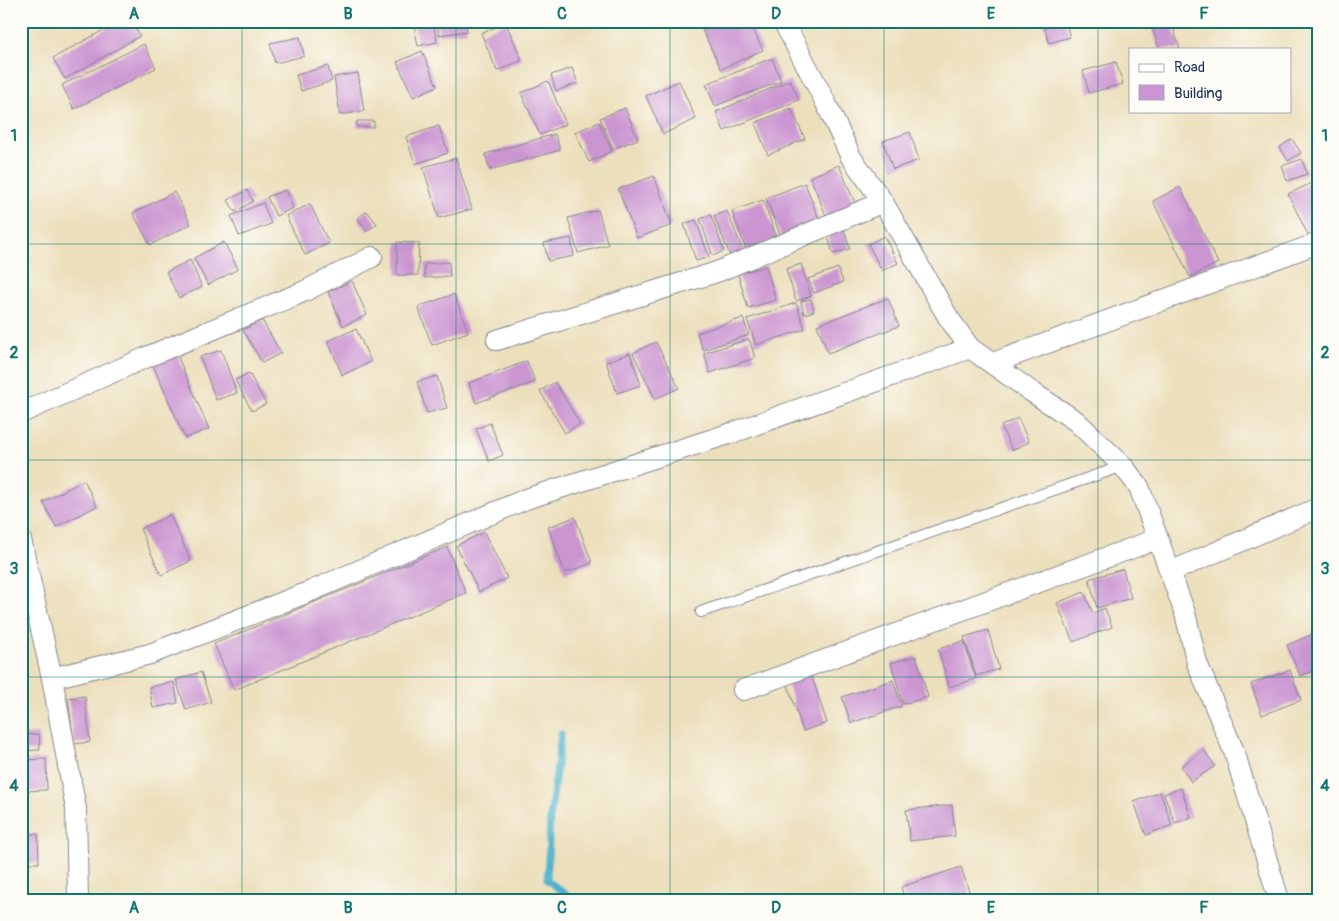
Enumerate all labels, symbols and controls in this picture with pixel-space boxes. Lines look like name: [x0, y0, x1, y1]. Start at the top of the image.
text: A: [129, 4, 140, 24]
text: B: [343, 4, 353, 24]
text: C: [557, 4, 567, 24]
text: D: [771, 4, 781, 24]
text: E: [987, 4, 996, 24]
text: F: [1199, 4, 1209, 24]
legend: [1129, 48, 1292, 112]
text: Road: [1174, 58, 1205, 77]
text: Building: [1174, 84, 1222, 103]
text: 1: [11, 126, 17, 146]
text: 1: [1322, 126, 1328, 146]
text: 2: [10, 343, 19, 363]
text: 2: [1321, 343, 1330, 363]
text: 3: [10, 559, 19, 579]
text: 3: [1321, 559, 1330, 579]
text: 4: [9, 776, 19, 796]
text: 4: [1320, 776, 1330, 796]
text: A: [129, 898, 140, 918]
text: B: [343, 898, 353, 918]
text: C: [557, 898, 567, 918]
text: D: [771, 898, 781, 918]
text: E: [987, 898, 996, 918]
text: F: [1199, 898, 1209, 918]

